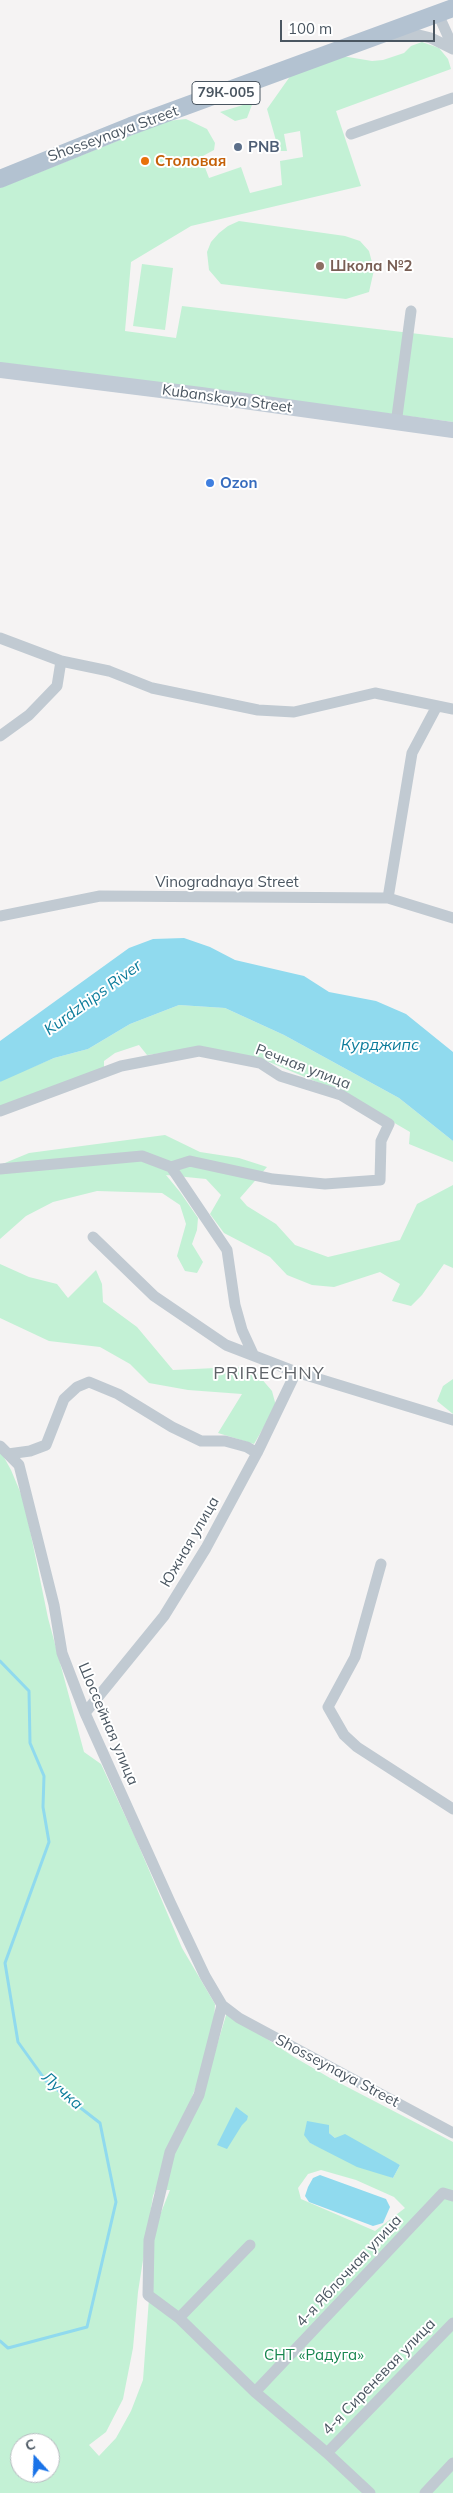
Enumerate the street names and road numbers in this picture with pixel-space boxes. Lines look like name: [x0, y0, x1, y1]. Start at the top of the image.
road number: 79К-005: [192, 82, 260, 105]
street label: Shosseynaya Street: [45, 102, 181, 166]
street label: Kubanskaya Street: [161, 381, 293, 417]
street label: Vinogradnaya Street: [155, 873, 299, 891]
street label: Речная улица: [253, 1041, 353, 1093]
street label: Южная улица: [157, 1493, 223, 1591]
street label: Шоссейная улица: [74, 1660, 142, 1788]
street label: Shosseynaya Street: [272, 2031, 402, 2111]
street label: 4-я Яблочная улица: [292, 2211, 406, 2331]
street label: 4-я Сиреневая улица: [319, 2315, 439, 2439]

